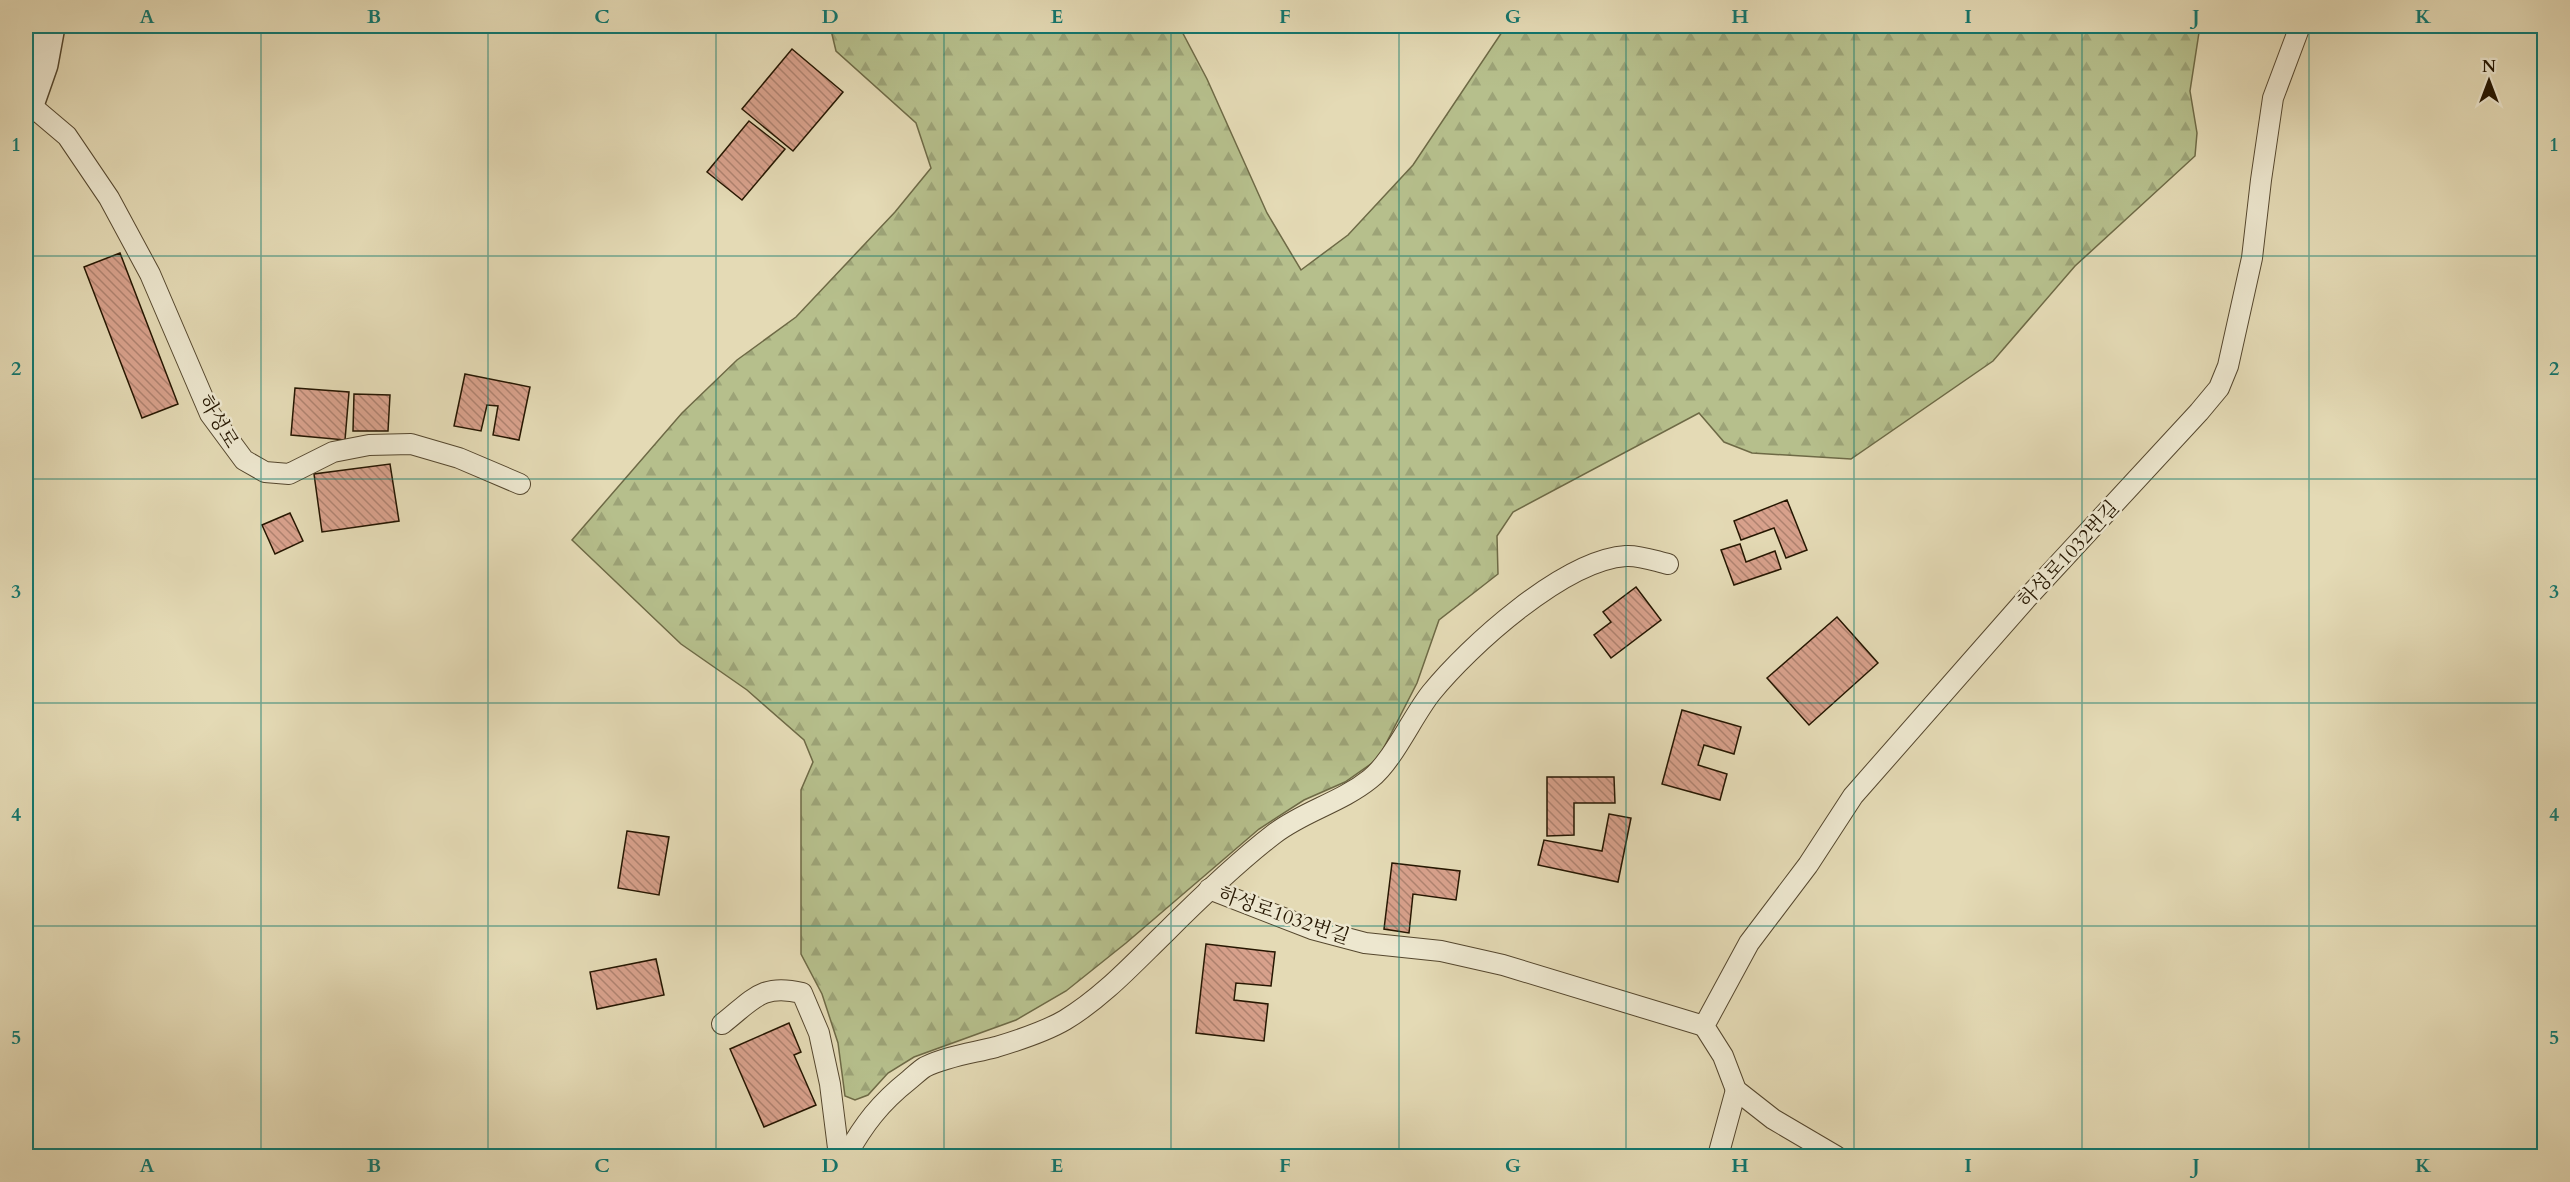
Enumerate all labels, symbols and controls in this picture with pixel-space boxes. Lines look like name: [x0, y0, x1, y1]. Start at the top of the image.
text: A: [139, 3, 155, 30]
text: B: [367, 3, 381, 30]
text: C: [594, 3, 610, 30]
text: D: [821, 3, 839, 30]
text: E: [1051, 3, 1063, 30]
text: F: [1279, 3, 1291, 30]
text: G: [1505, 3, 1521, 30]
text: H: [1731, 3, 1749, 30]
text: I: [1964, 3, 1972, 30]
text: J: [2189, 3, 2200, 30]
text: K: [2415, 3, 2432, 30]
north arrow: [2459, 51, 2519, 111]
text: N: [2482, 56, 2496, 78]
text: 1: [11, 131, 21, 158]
text: 1: [2549, 131, 2559, 158]
text: 2: [11, 355, 21, 382]
text: 2: [2549, 355, 2559, 382]
street label: 하성로: [192, 389, 245, 453]
street label: 하성로1032번길: [2012, 495, 2125, 614]
text: 3: [11, 578, 21, 605]
text: 3: [2549, 578, 2559, 605]
text: 4: [11, 801, 21, 828]
text: 4: [2549, 801, 2559, 828]
street label: 하성로1032번길: [1214, 880, 1353, 951]
text: 5: [11, 1024, 21, 1051]
text: 5: [2549, 1024, 2559, 1051]
text: A: [139, 1152, 155, 1179]
text: B: [367, 1152, 381, 1179]
text: C: [594, 1152, 610, 1179]
text: D: [821, 1152, 839, 1179]
text: E: [1051, 1152, 1063, 1179]
text: F: [1279, 1152, 1291, 1179]
text: G: [1505, 1152, 1521, 1179]
text: H: [1731, 1152, 1749, 1179]
text: I: [1964, 1152, 1972, 1179]
text: J: [2189, 1152, 2200, 1179]
text: K: [2415, 1152, 2432, 1179]

